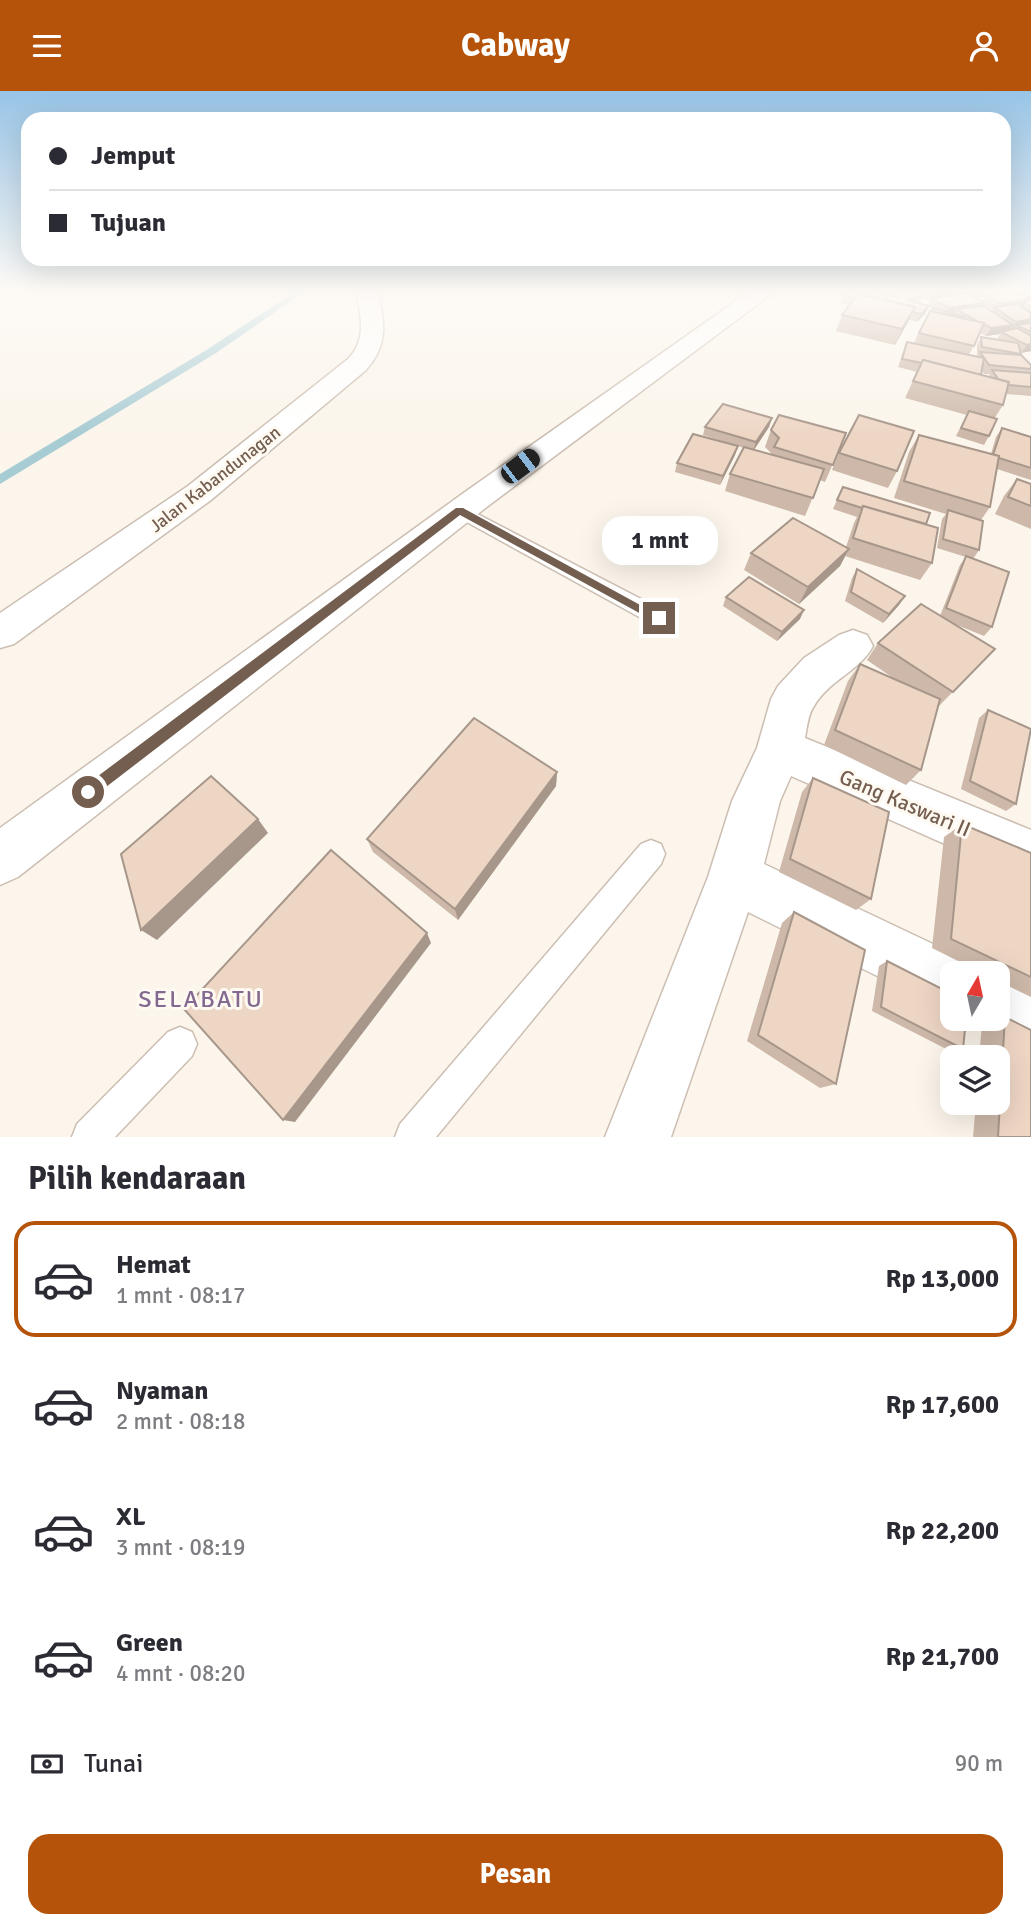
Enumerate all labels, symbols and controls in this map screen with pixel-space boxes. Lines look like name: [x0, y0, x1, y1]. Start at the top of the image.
text: Cabway: [461, 26, 570, 65]
icon: menu: [28, 27, 66, 65]
icon: person: [965, 27, 1003, 65]
text: Jemput: [91, 140, 175, 172]
text: Tujuan: [91, 207, 166, 239]
street label: Jalan Kabandunagan: [145, 421, 285, 537]
car: [497, 445, 544, 487]
callout: 1 mnt: [601, 517, 717, 566]
text: 1 mnt: [631, 526, 689, 555]
route end: [643, 602, 675, 634]
street label: Gang Kaswari II: [835, 764, 975, 842]
route start: [72, 776, 104, 808]
north arrow: [940, 961, 1010, 1031]
map controls: [940, 961, 1010, 1115]
district label: SELABATU: [138, 984, 264, 1014]
button: layers: [940, 1045, 1010, 1115]
text: Pilih kendaraan: [28, 1159, 246, 1198]
icon: car: [32, 1248, 95, 1311]
text: Hemat: [116, 1249, 191, 1281]
text: Rp 13,000: [885, 1263, 999, 1295]
text: 1 mnt · 08:17: [116, 1281, 245, 1310]
icon: car: [32, 1374, 95, 1437]
text: Nyaman: [116, 1375, 209, 1407]
text: Rp 17,600: [885, 1389, 999, 1421]
text: 2 mnt · 08:18: [116, 1407, 245, 1436]
icon: car: [32, 1500, 95, 1563]
text: XL: [116, 1501, 146, 1533]
text: Rp 22,200: [885, 1515, 999, 1547]
text: 3 mnt · 08:19: [116, 1533, 245, 1562]
icon: car: [32, 1626, 95, 1689]
text: Green: [116, 1627, 183, 1659]
text: Rp 21,700: [885, 1641, 999, 1673]
text: 4 mnt · 08:20: [116, 1659, 245, 1688]
icon: cash: [28, 1745, 66, 1783]
text: Tunai: [84, 1748, 143, 1780]
text: 90 m: [955, 1749, 1003, 1778]
button: Pesan: [28, 1834, 1003, 1914]

